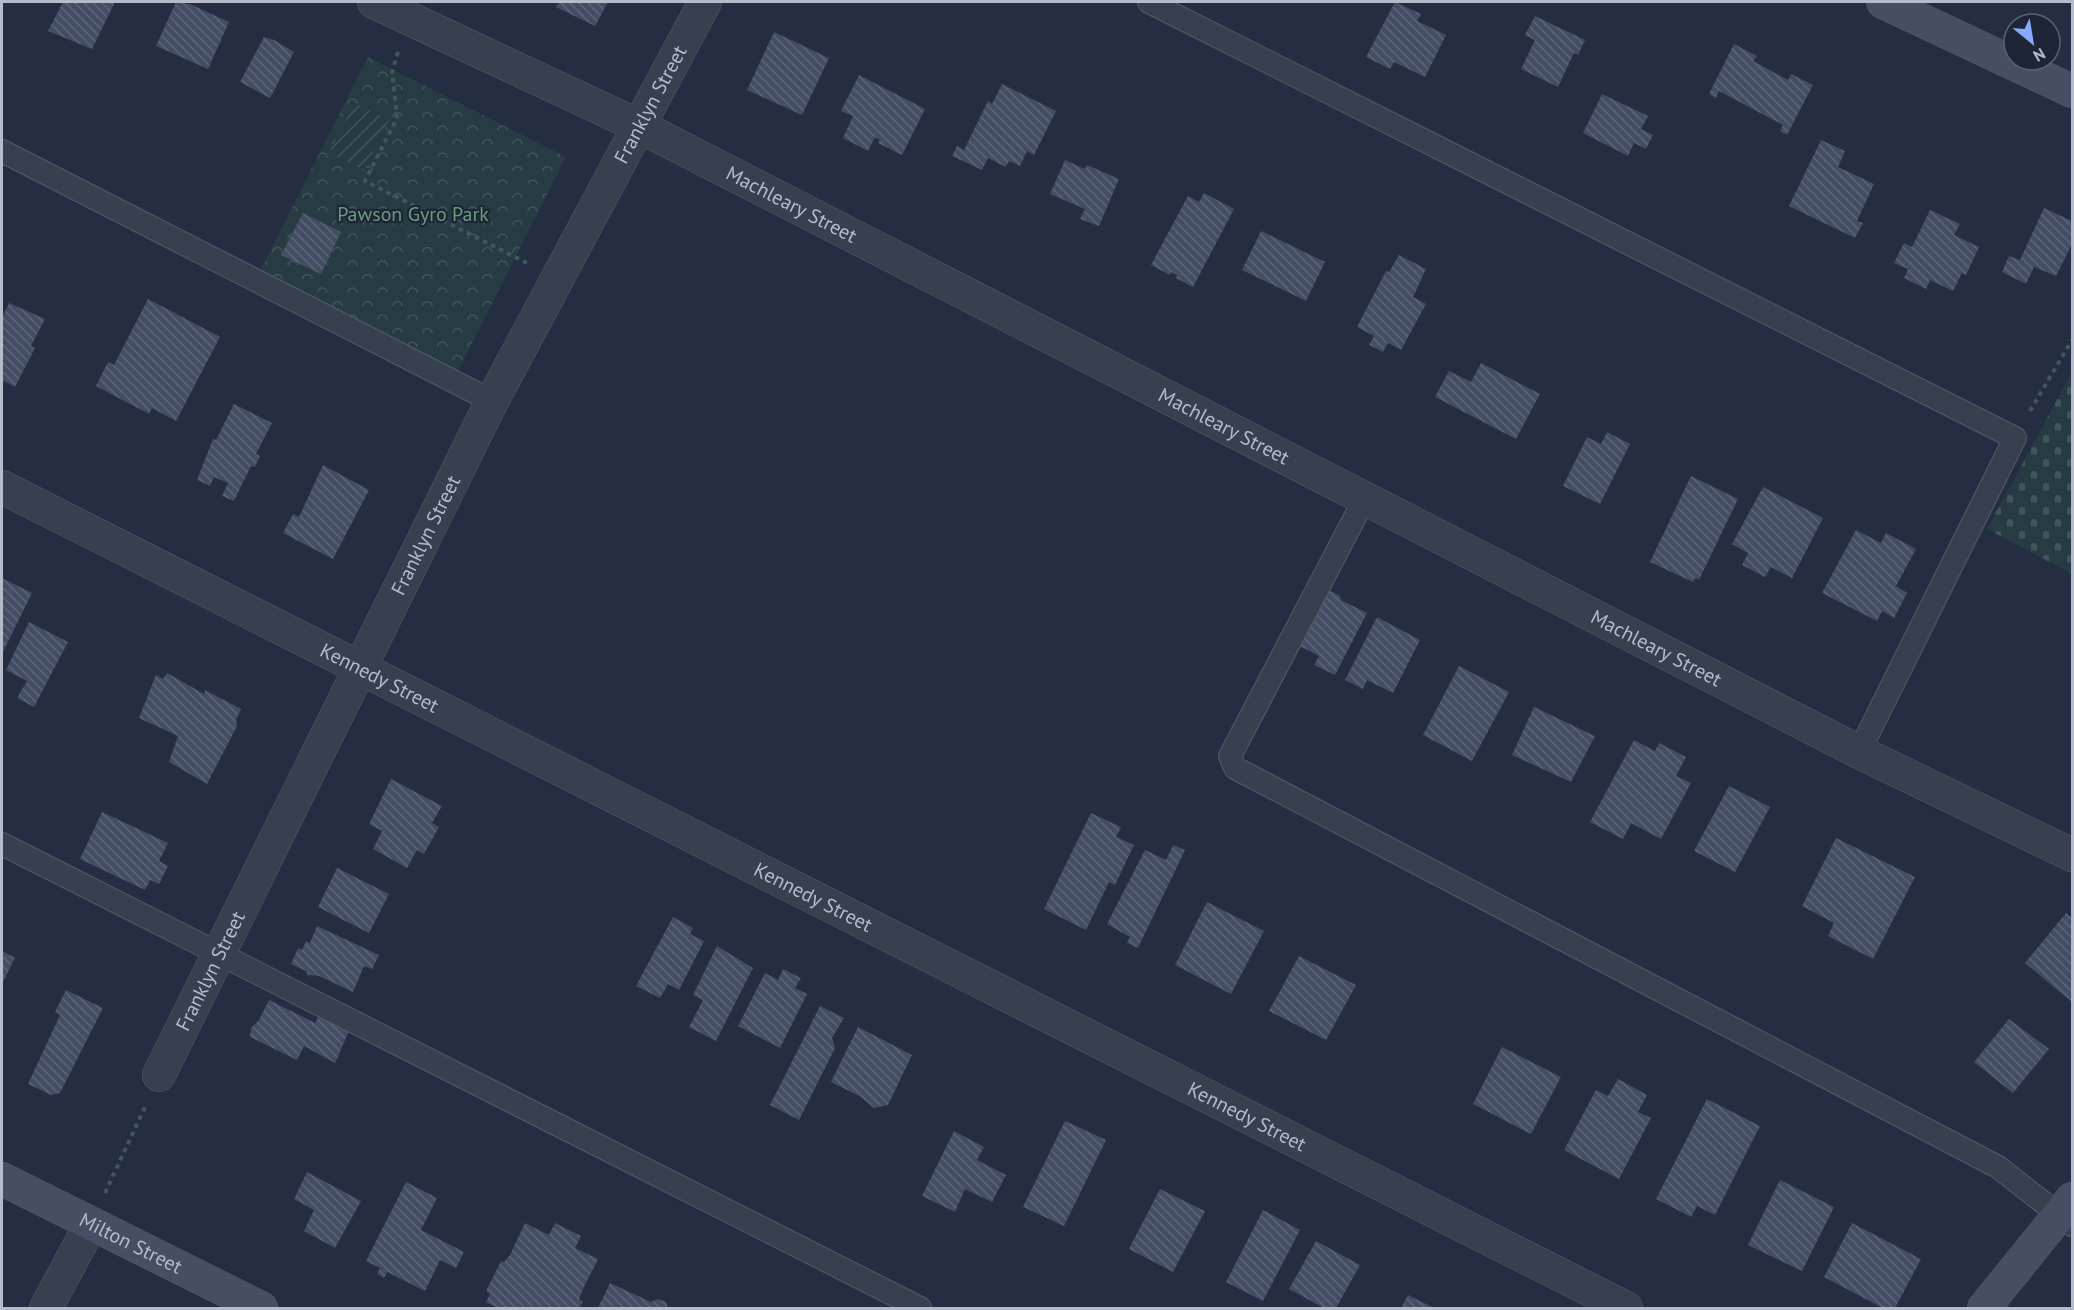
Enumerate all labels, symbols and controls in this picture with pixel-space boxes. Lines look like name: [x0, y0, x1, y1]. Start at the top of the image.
north arrow: [2002, 12, 2062, 72]
street label: Franklyn Street: [608, 41, 693, 168]
text: N: [2030, 44, 2049, 66]
street label: Machleary Street: [722, 160, 862, 249]
park label: Pawson Gyro Park: [337, 201, 489, 227]
street label: Machleary Street: [1154, 382, 1294, 471]
street label: Franklyn Street: [385, 471, 466, 599]
street label: Machleary Street: [1587, 604, 1726, 692]
street label: Kennedy Street: [316, 637, 443, 719]
street label: Kennedy Street: [750, 856, 877, 938]
street label: Franklyn Street: [170, 907, 251, 1035]
street label: Kennedy Street: [1183, 1076, 1311, 1157]
street label: Milton Street: [75, 1207, 187, 1280]

